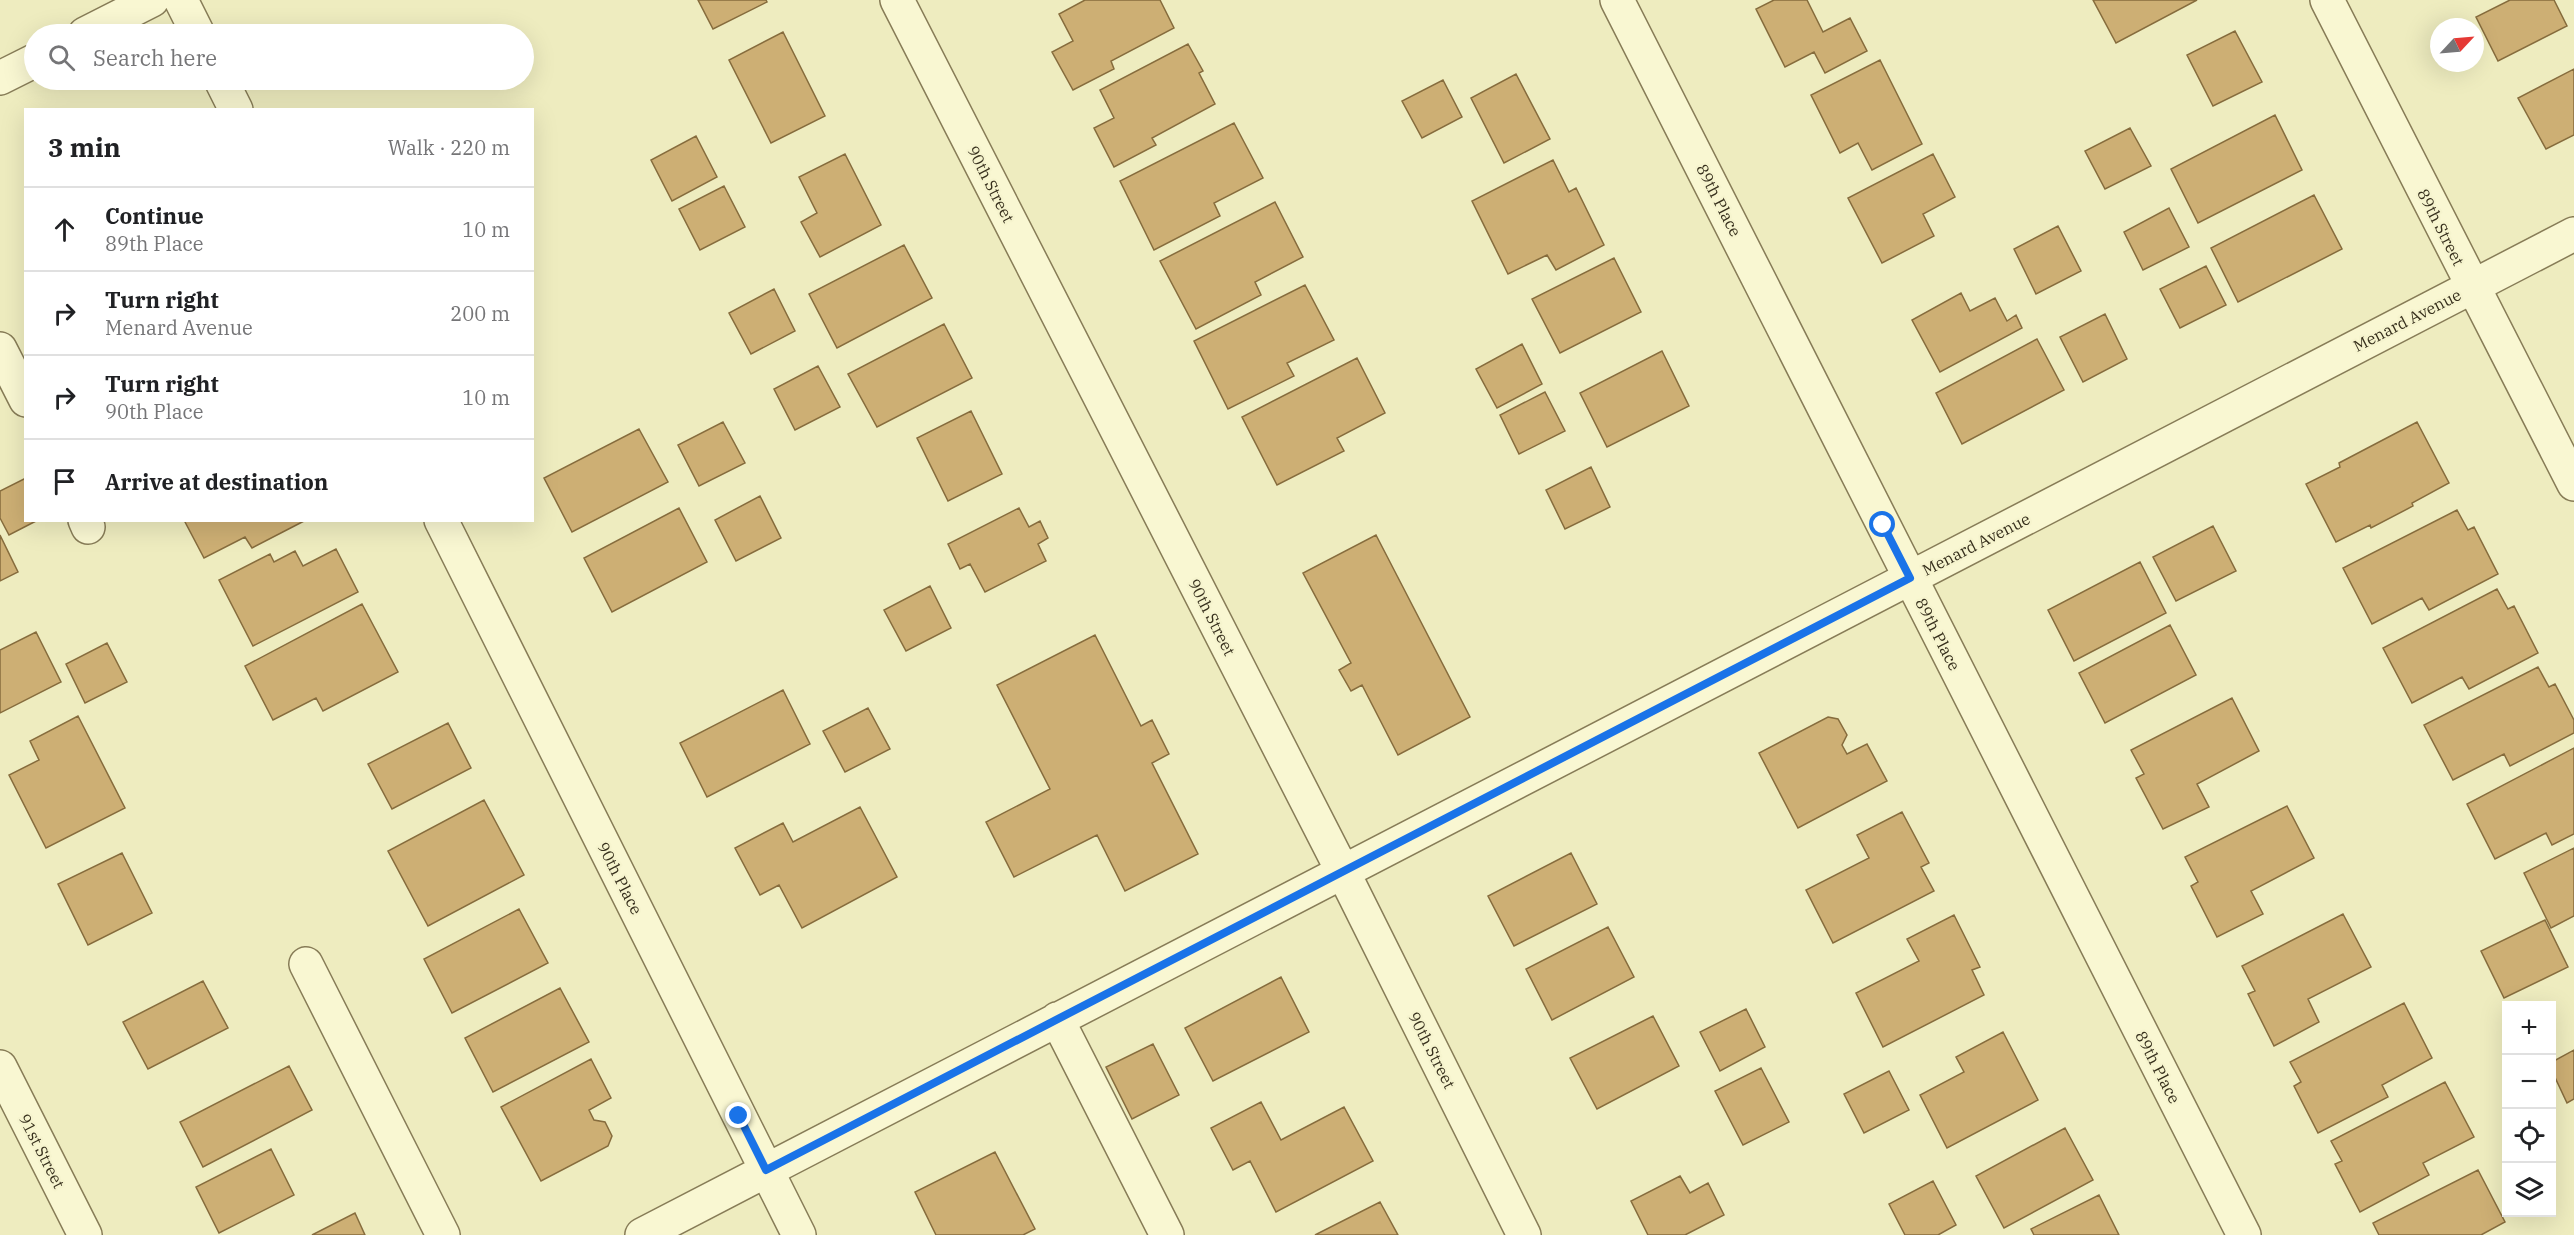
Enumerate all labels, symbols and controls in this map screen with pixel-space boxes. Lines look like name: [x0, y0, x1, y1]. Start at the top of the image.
north arrow: [2430, 18, 2484, 72]
search box: [24, 24, 534, 90]
icon: search: [45, 41, 78, 74]
text: Search here: [93, 43, 217, 72]
text: 3 min: [48, 130, 121, 164]
text: Walk · 220 m: [388, 134, 510, 161]
street label: 90th Street: [963, 142, 1019, 226]
street label: 89th Place: [1692, 160, 1746, 240]
street label: 89th Street: [2413, 185, 2469, 269]
text: Continue: [105, 201, 204, 230]
icon: ahead: [48, 213, 81, 246]
text: 10 m: [462, 216, 510, 243]
text: 89th Place: [105, 230, 203, 257]
street label: Menard Avenue: [2350, 284, 2464, 356]
text: Turn right: [105, 285, 219, 314]
icon: right: [48, 297, 81, 330]
text: 200 m: [450, 300, 510, 327]
text: Menard Avenue: [105, 314, 253, 341]
text: Turn right: [105, 369, 219, 398]
icon: right: [48, 381, 81, 414]
text: 10 m: [462, 384, 510, 411]
text: 90th Place: [105, 398, 203, 425]
icon: arrive: [48, 465, 81, 498]
text: Arrive at destination: [105, 467, 328, 496]
street label: Menard Avenue: [1919, 508, 2033, 580]
route start: [1869, 511, 1895, 537]
street label: 90th Street: [1184, 575, 1240, 659]
street label: 89th Place: [1911, 594, 1965, 674]
street label: 90th Place: [593, 838, 647, 918]
map controls: [2502, 1001, 2556, 1217]
button: +: [2502, 1001, 2556, 1055]
street label: 90th Street: [1404, 1008, 1460, 1092]
street label: 89th Place: [2131, 1027, 2185, 1107]
button: −: [2502, 1055, 2556, 1109]
route end: [725, 1102, 751, 1128]
button: locate: [2502, 1109, 2556, 1163]
street label: 91st Street: [15, 1110, 70, 1192]
button: layers: [2502, 1163, 2556, 1217]

